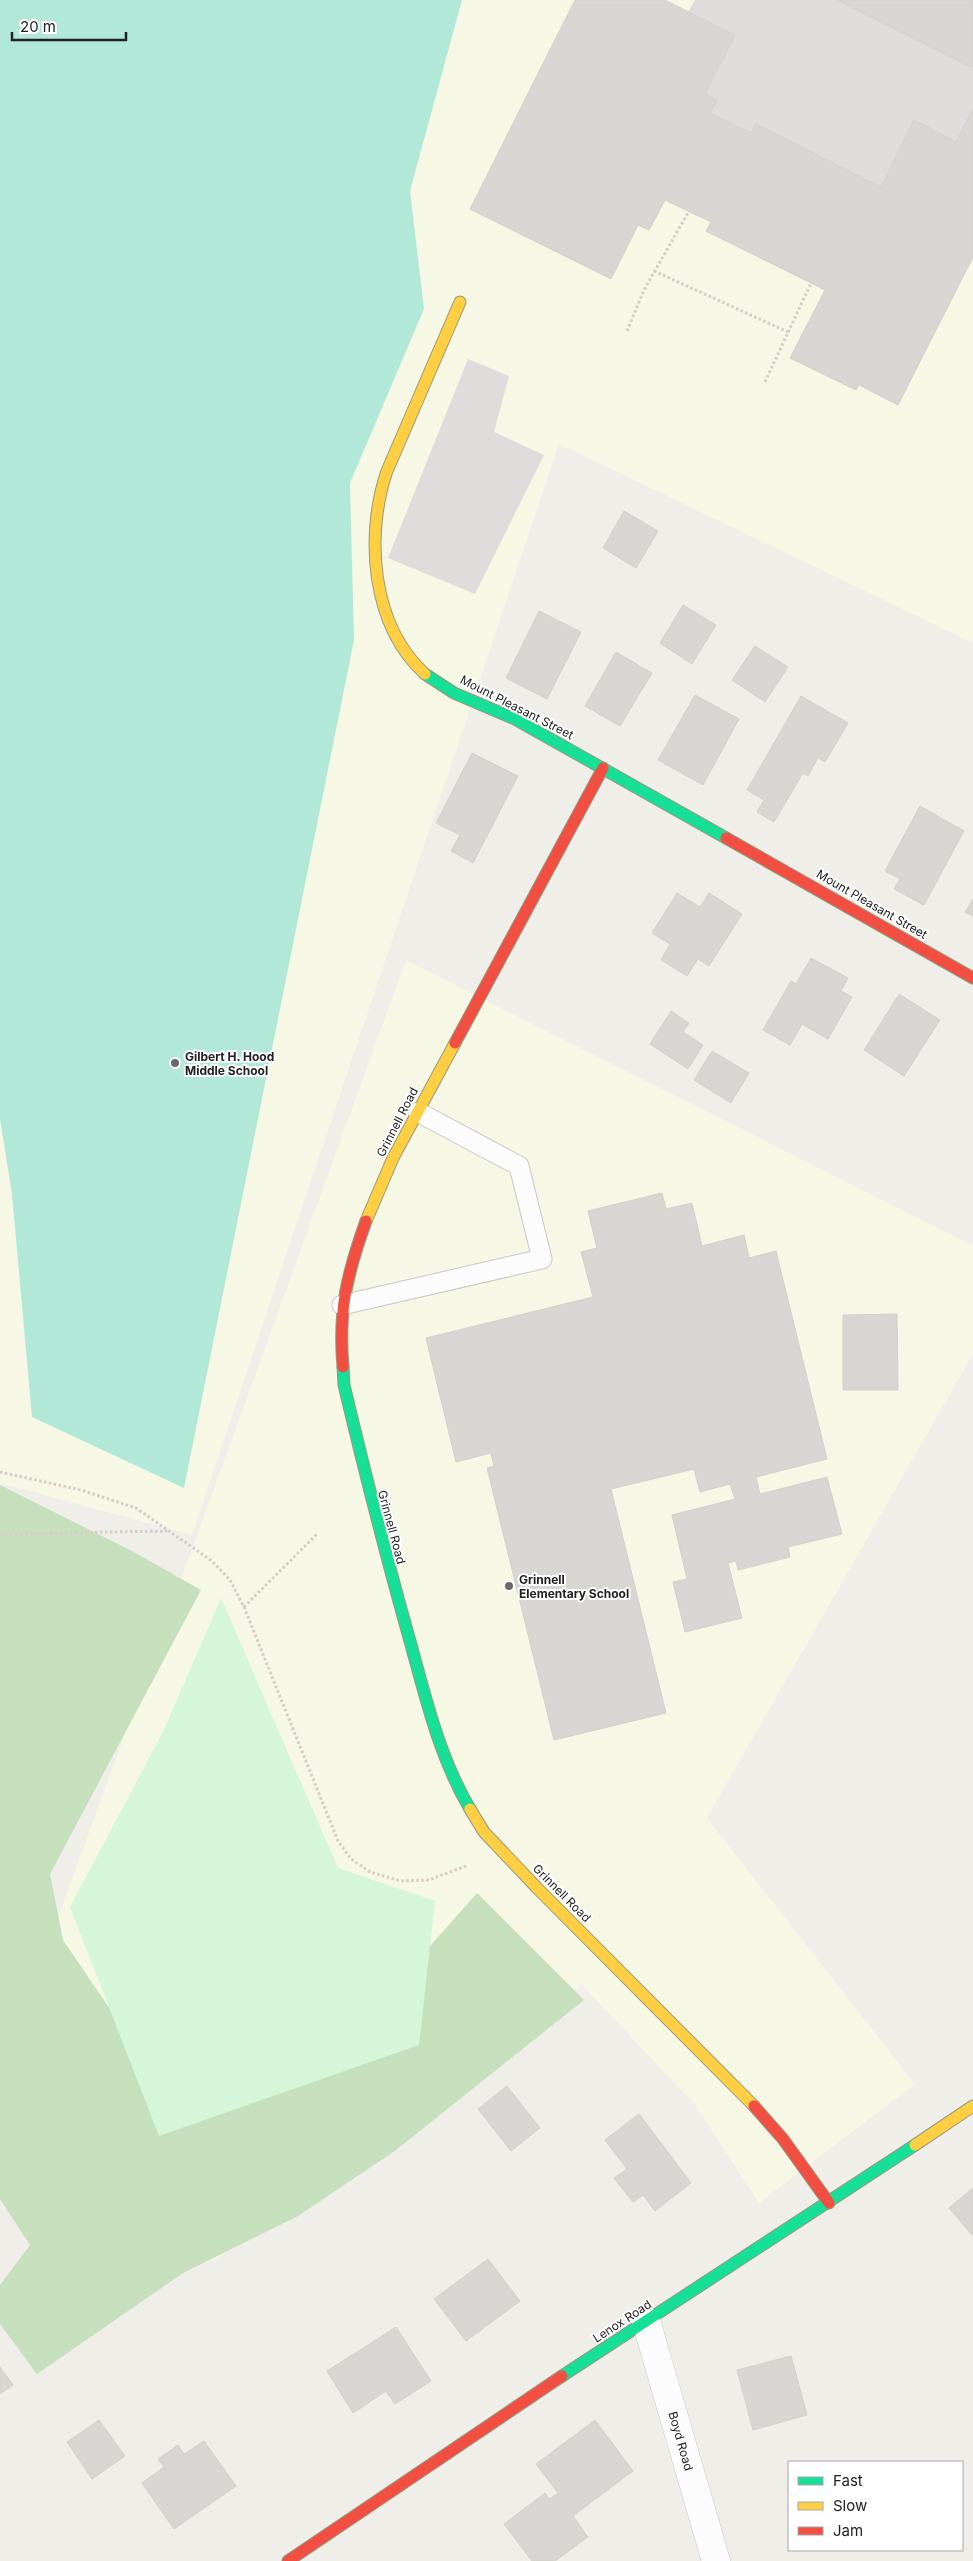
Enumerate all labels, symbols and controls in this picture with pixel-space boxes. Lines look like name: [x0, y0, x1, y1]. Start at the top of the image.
scale bar: [12, 10, 126, 42]
text: 20 m: [20, 17, 56, 36]
street label: Mount Pleasant Street: [458, 672, 576, 742]
street label: Mount Pleasant Street: [814, 866, 930, 942]
place label: Gilbert H. Hood Middle School: [185, 1049, 274, 1078]
marker: Gilbert H. Hood Middle School: [169, 1057, 181, 1069]
street label: Grinnell Road: [373, 1085, 421, 1159]
street label: Grinnell Road: [375, 1488, 409, 1566]
place label: Grinnell Elementary School: [519, 1572, 629, 1601]
marker: Grinnell Elementary School: [503, 1580, 515, 1592]
street label: Grinnell Road: [530, 1861, 594, 1925]
street label: Lenox Road: [590, 2297, 654, 2345]
street label: Boyd Road: [665, 2410, 697, 2472]
legend: [788, 2461, 963, 2551]
text: Fast: [833, 2471, 863, 2490]
text: Slow: [833, 2496, 867, 2515]
text: Jam: [833, 2521, 863, 2540]

